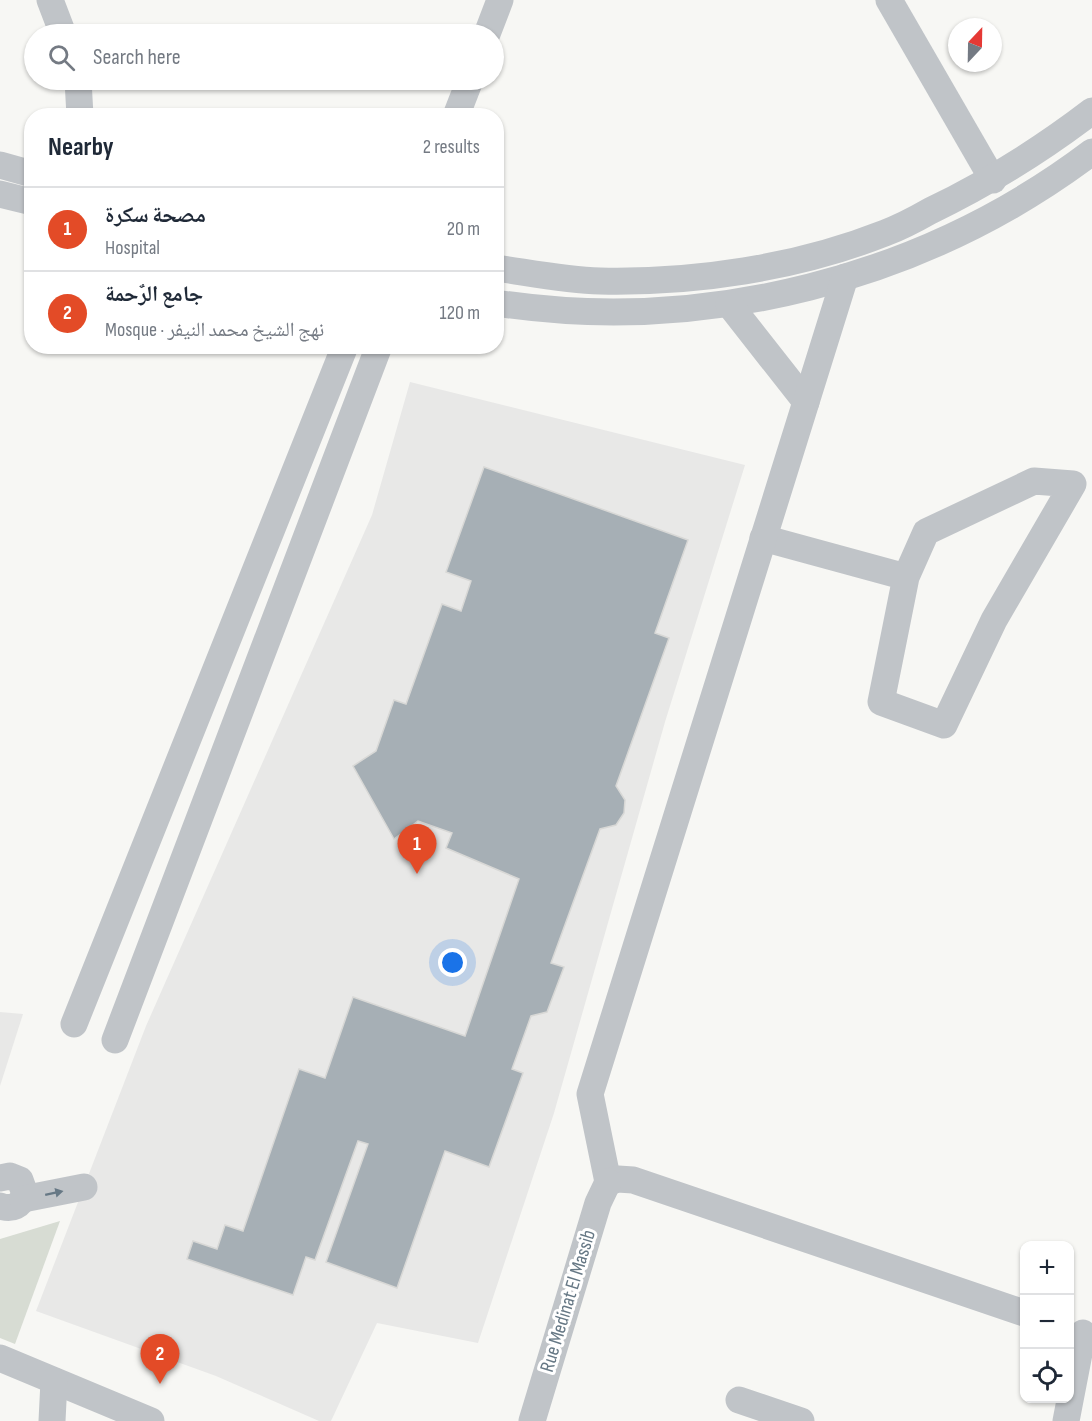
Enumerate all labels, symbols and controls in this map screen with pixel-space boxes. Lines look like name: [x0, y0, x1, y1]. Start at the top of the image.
north arrow: [948, 18, 1002, 72]
search box: [24, 24, 504, 90]
icon: search: [45, 41, 78, 74]
text: Search here: [93, 44, 180, 71]
text: Nearby: [48, 132, 114, 163]
text: 2 results: [423, 135, 480, 159]
text: مصحة سكرة: [105, 202, 206, 229]
text: 1: [64, 217, 71, 241]
text: 20 m: [447, 217, 480, 241]
text: Hospital: [105, 236, 160, 260]
text: جامع الرٌحمة: [105, 281, 203, 308]
text: 2: [63, 301, 72, 325]
text: 120 m: [440, 301, 480, 325]
text: Mosque · نهج الشيخ محمد النيفر: [105, 318, 324, 342]
pin: 1: [398, 824, 436, 874]
your location: [438, 948, 467, 977]
one-way arrow: [44, 1188, 63, 1197]
street label: Rue Medinat El Massib: [535, 1227, 601, 1375]
map controls: [1020, 1241, 1074, 1403]
button: +: [1020, 1241, 1074, 1295]
button: −: [1020, 1295, 1074, 1349]
pin: 2: [140, 1334, 180, 1384]
button: locate: [1020, 1349, 1074, 1403]

